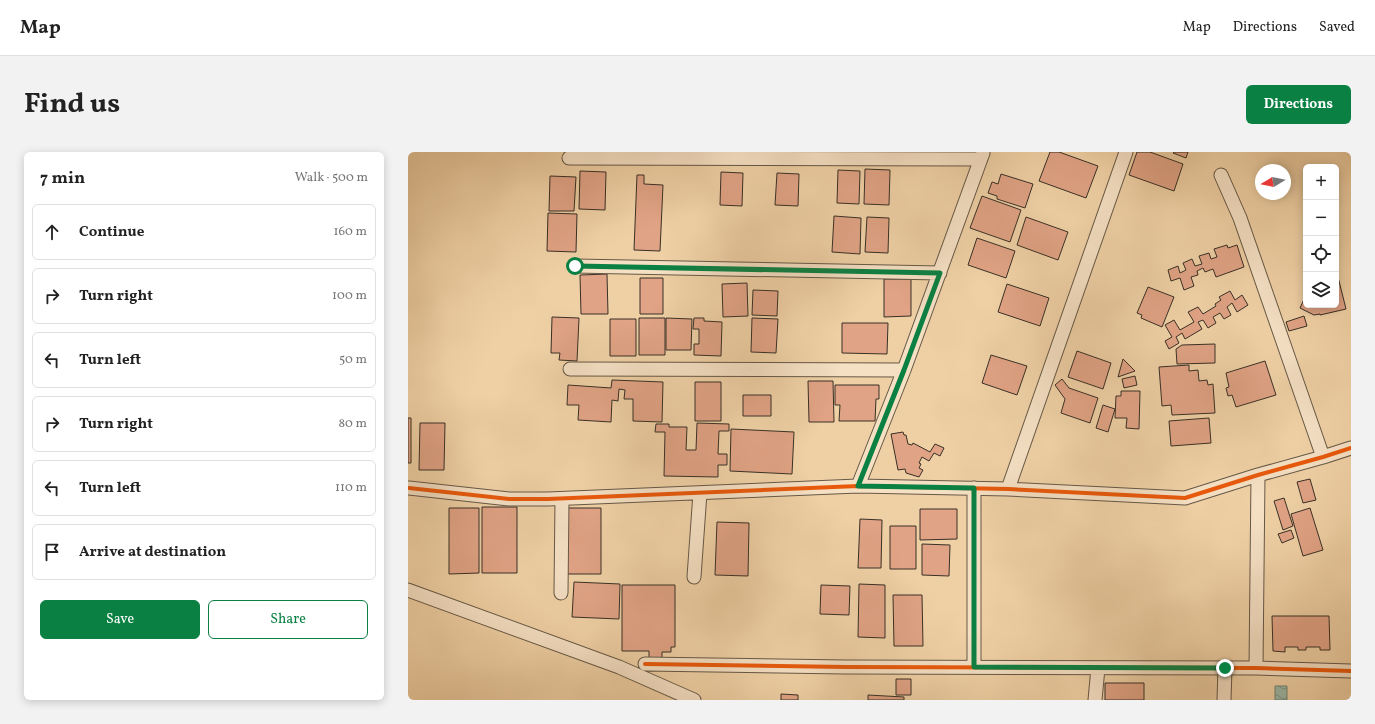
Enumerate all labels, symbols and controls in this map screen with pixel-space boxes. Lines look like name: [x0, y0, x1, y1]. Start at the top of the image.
text: Map: [20, 15, 61, 41]
text: Map: [1183, 18, 1211, 37]
text: Directions: [1233, 18, 1297, 37]
text: Saved: [1319, 18, 1355, 37]
text: Find us: [24, 85, 120, 124]
button: Directions: [1246, 85, 1351, 124]
north arrow: [1255, 164, 1291, 200]
map controls: [1303, 164, 1339, 308]
button: +: [1303, 164, 1339, 200]
text: 7 min: [40, 167, 85, 190]
text: Walk · 500 m: [295, 169, 368, 187]
button: −: [1303, 200, 1339, 236]
icon: ahead: [41, 221, 63, 243]
text: Continue: [79, 222, 144, 243]
text: 160 m: [333, 223, 367, 241]
button: locate: [1303, 236, 1339, 272]
route start: [566, 257, 584, 275]
button: layers: [1303, 272, 1339, 308]
icon: right: [41, 285, 63, 307]
text: Turn right: [79, 286, 153, 307]
text: 100 m: [332, 287, 367, 305]
icon: left: [41, 349, 63, 371]
text: Turn left: [79, 350, 141, 371]
text: 50 m: [339, 351, 367, 369]
icon: right: [41, 413, 63, 435]
text: Turn right: [79, 414, 153, 435]
text: 80 m: [338, 415, 367, 433]
icon: left: [41, 477, 63, 499]
text: Turn left: [79, 478, 141, 499]
text: 110 m: [335, 479, 367, 497]
icon: arrive: [41, 541, 63, 563]
text: Arrive at destination: [79, 542, 226, 563]
button: Save: [40, 600, 200, 639]
button: Share: [208, 600, 368, 639]
route end: [1216, 659, 1234, 677]

